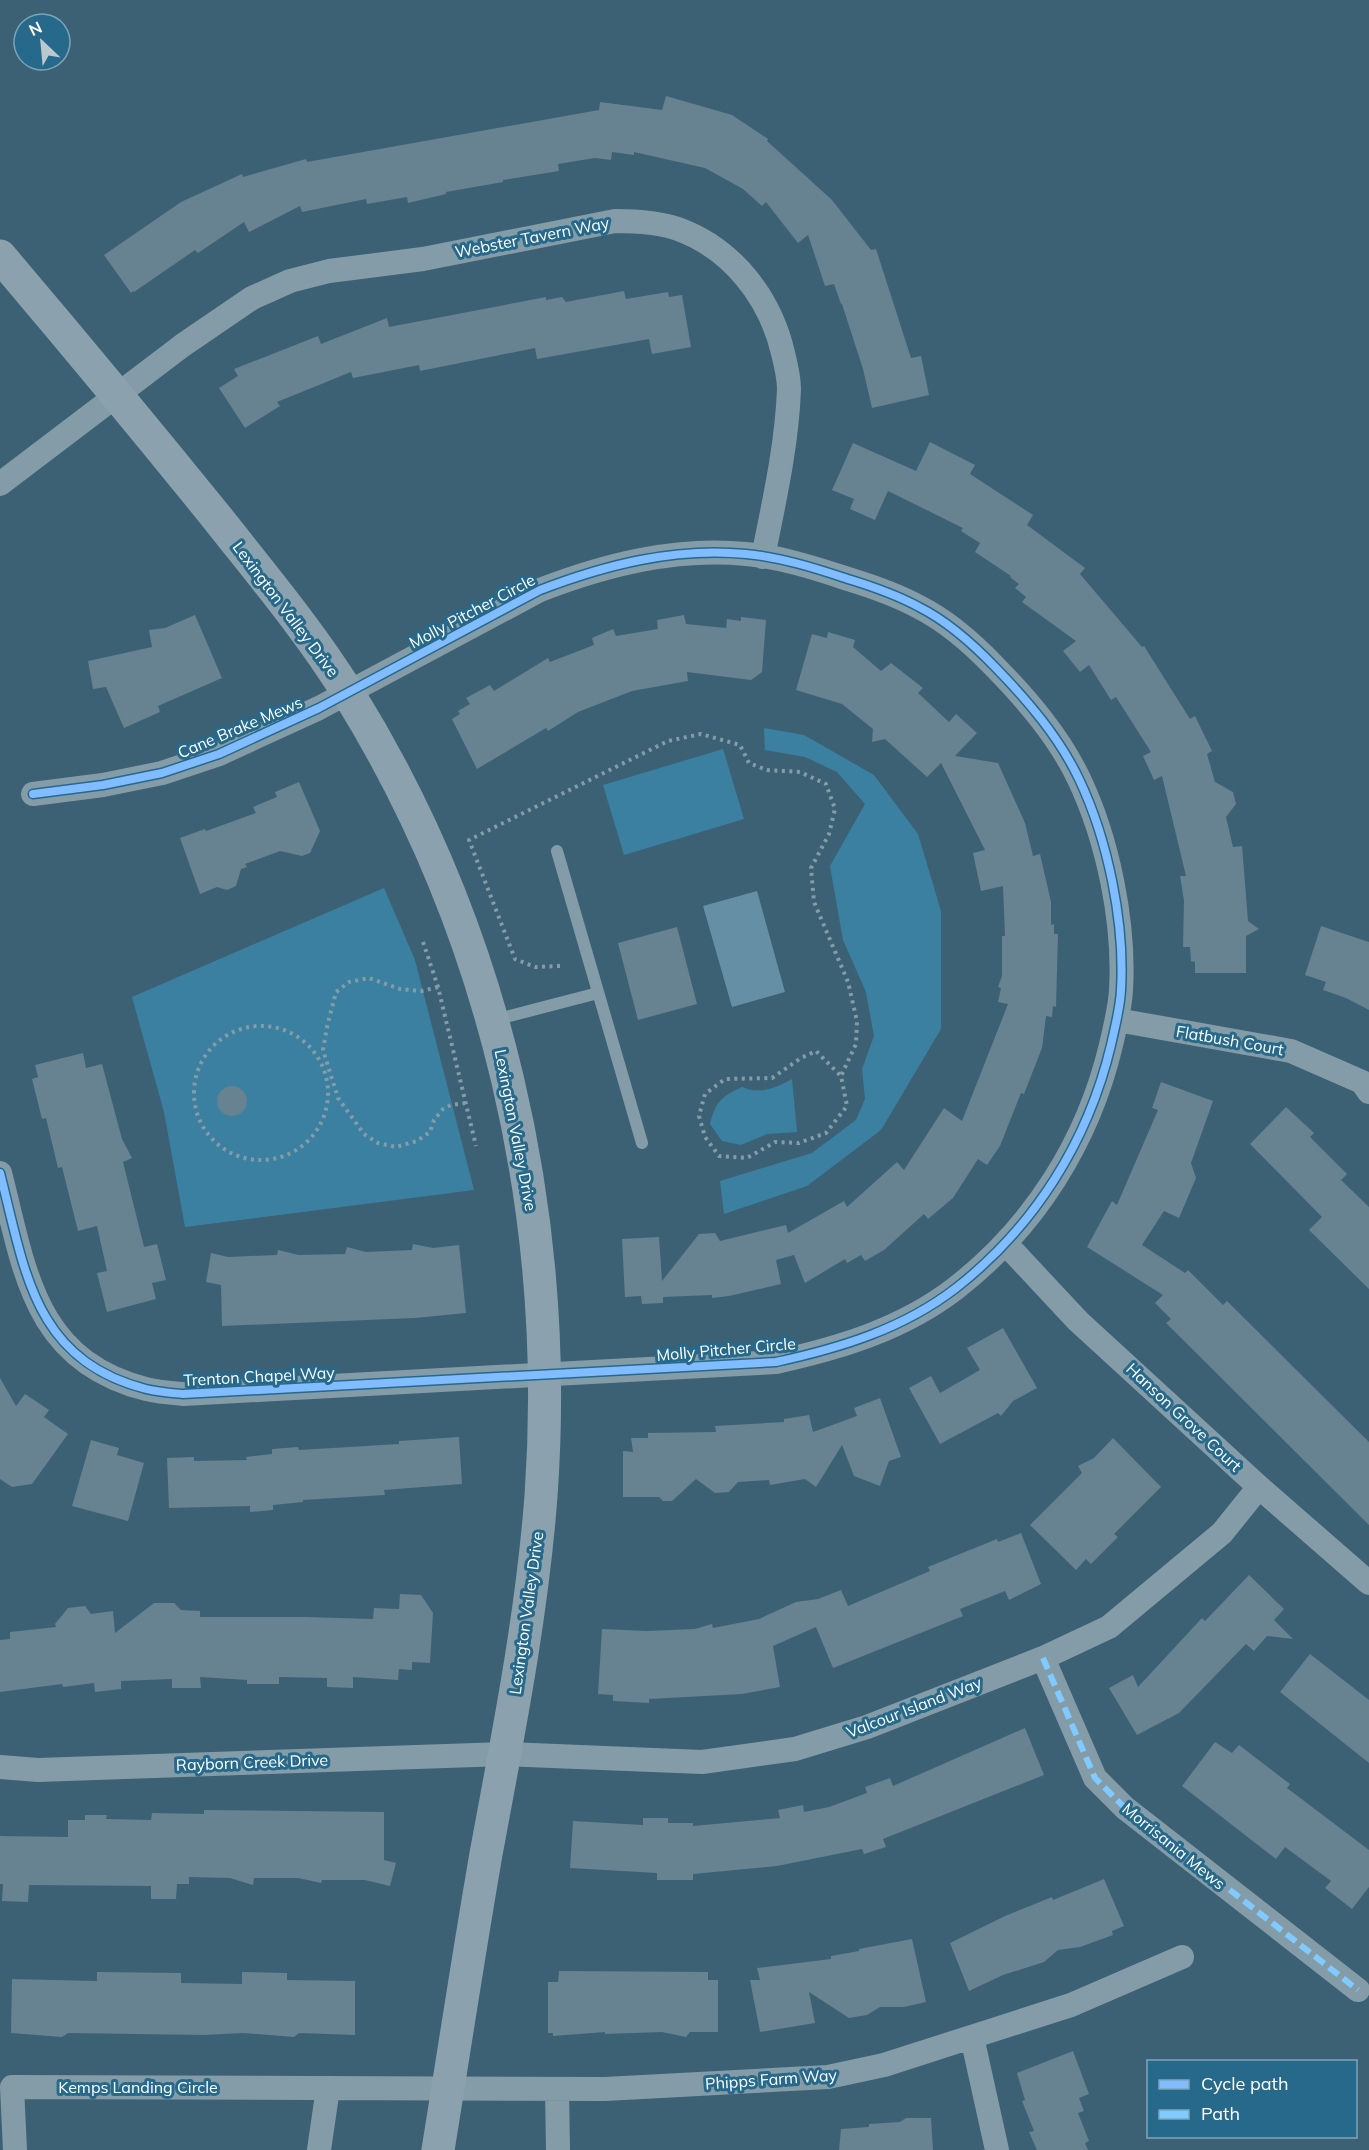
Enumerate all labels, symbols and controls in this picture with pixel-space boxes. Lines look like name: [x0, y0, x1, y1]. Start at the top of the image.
north arrow: [12, 12, 72, 72]
text: N: [26, 17, 45, 40]
street label: Webster Tavern Way: [453, 212, 611, 262]
street label: Lexington Valley Drive: [229, 537, 343, 681]
street label: Molly Pitcher Circle: [406, 569, 538, 653]
street label: Cane Brake Mews: [175, 692, 305, 762]
street label: Flatbush Court: [1175, 1021, 1286, 1059]
street label: Lexington Valley Drive: [491, 1047, 541, 1213]
street label: Molly Pitcher Circle: [656, 1333, 796, 1365]
street label: Hanson Grove Court: [1122, 1358, 1246, 1476]
street label: Trenton Chapel Way: [183, 1362, 336, 1390]
street label: Lexington Valley Drive: [505, 1530, 547, 1696]
street label: Valcour Island Way: [844, 1672, 985, 1742]
street label: Rayborn Creek Drive: [176, 1749, 328, 1775]
street label: Morrisania Mews: [1118, 1798, 1230, 1894]
legend: [1147, 2060, 1357, 2138]
street label: Phipps Farm Way: [704, 2064, 838, 2094]
text: Cycle path: [1201, 2072, 1288, 2095]
street label: Kemps Landing Circle: [58, 2077, 218, 2097]
text: Path: [1201, 2102, 1240, 2125]

